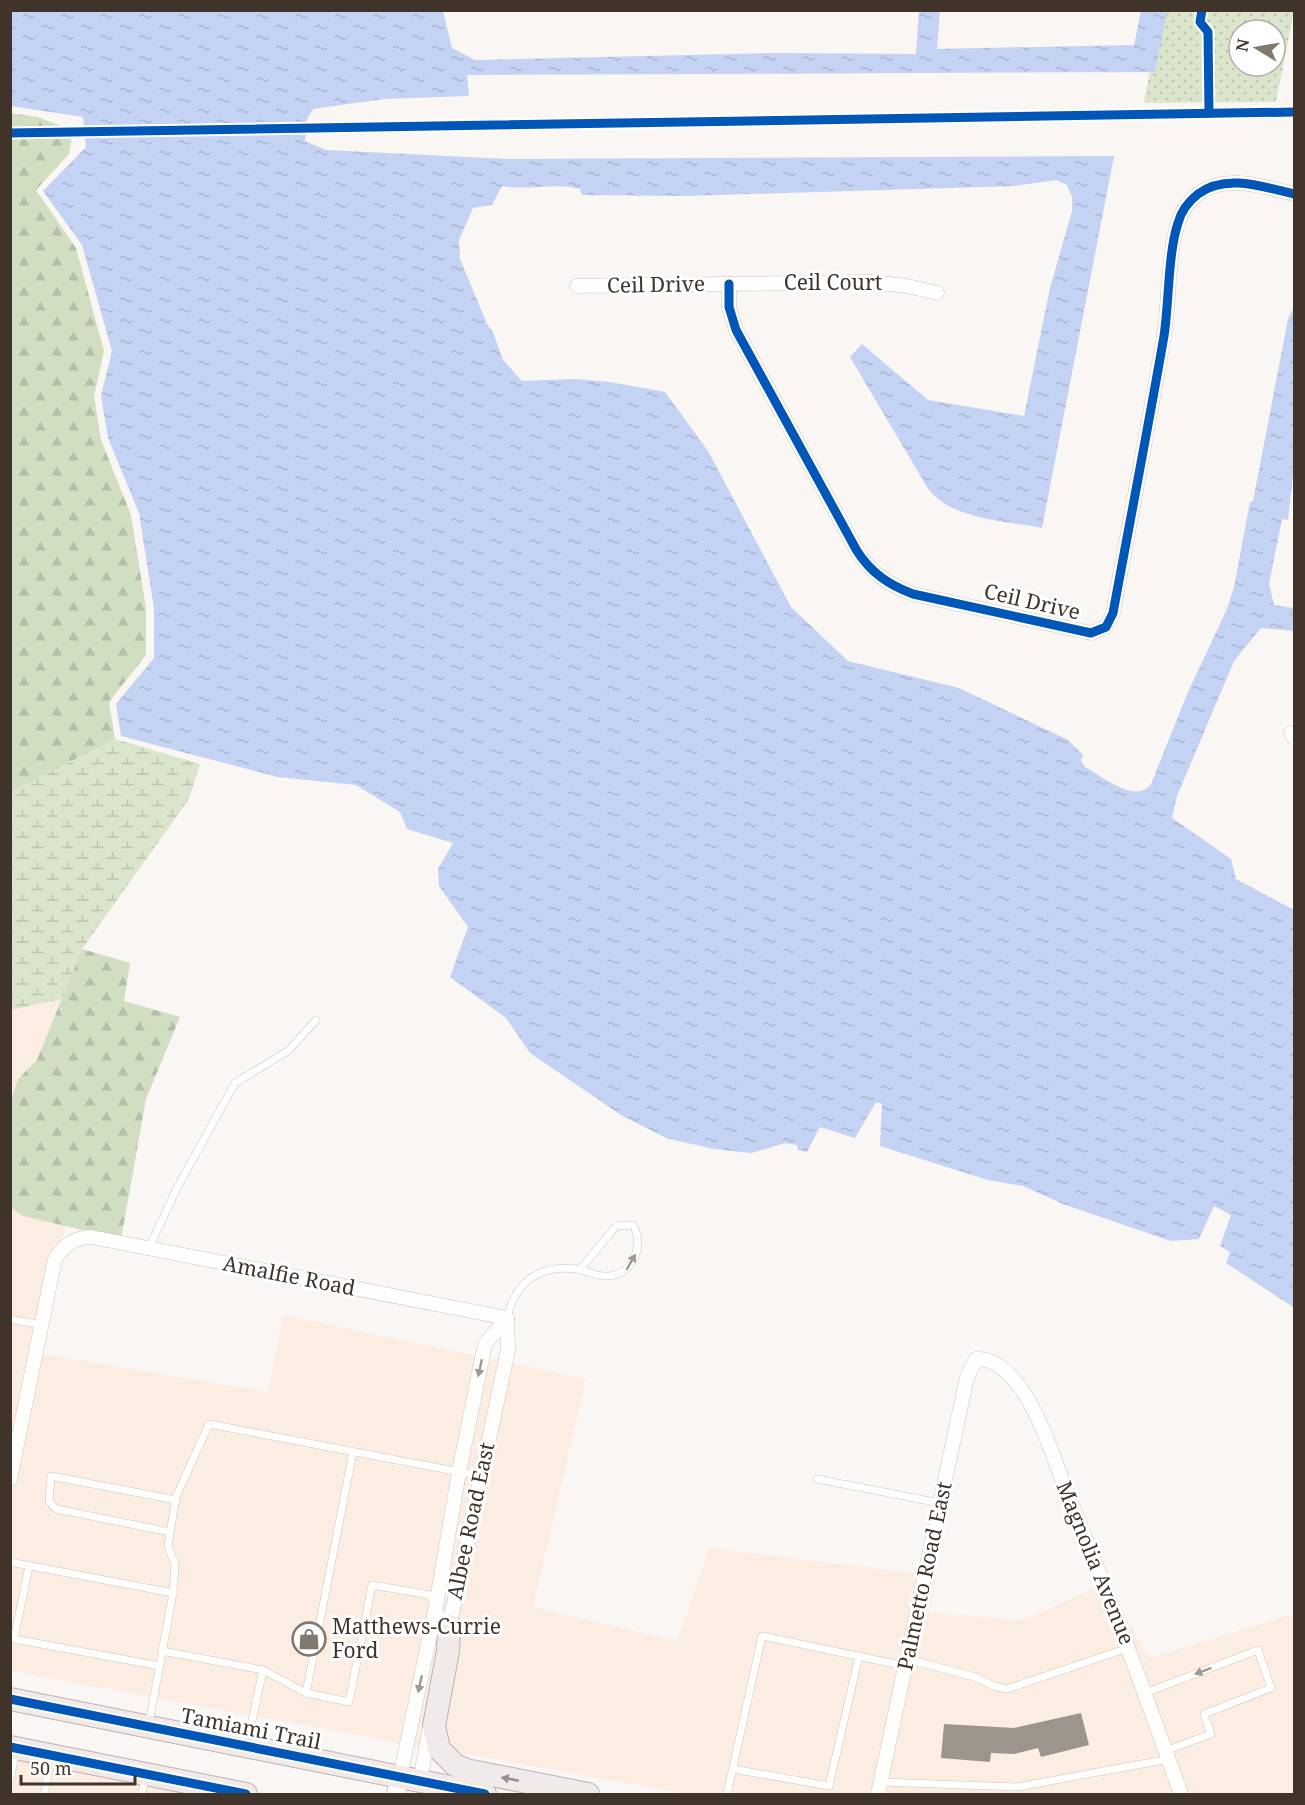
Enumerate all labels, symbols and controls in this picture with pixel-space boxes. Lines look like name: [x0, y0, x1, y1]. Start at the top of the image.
north arrow: [1227, 18, 1287, 78]
text: N: [1230, 36, 1254, 53]
street label: Ceil Court: [784, 268, 882, 296]
street label: Ceil Drive: [607, 269, 705, 299]
street label: Ceil Drive: [981, 576, 1083, 626]
street label: Amalfie Road: [221, 1248, 358, 1302]
one-way arrow: [625, 1254, 636, 1270]
one-way arrow: [475, 1359, 484, 1378]
street label: Albee Road East: [440, 1440, 500, 1602]
street label: Magnolia Avenue: [1050, 1477, 1142, 1649]
street label: Palmetto Road East: [890, 1479, 958, 1673]
place label: Matthews-Currie Ford: [332, 1612, 501, 1664]
shop icon: Matthews-Currie Ford: [291, 1621, 327, 1657]
one-way arrow: [1194, 1667, 1212, 1676]
one-way arrow: [415, 1674, 424, 1693]
street label: Tamiami Trail: [179, 1701, 324, 1755]
scale bar: [21, 1748, 135, 1786]
text: 50 m: [30, 1756, 72, 1780]
one-way arrow: [500, 1774, 519, 1783]

